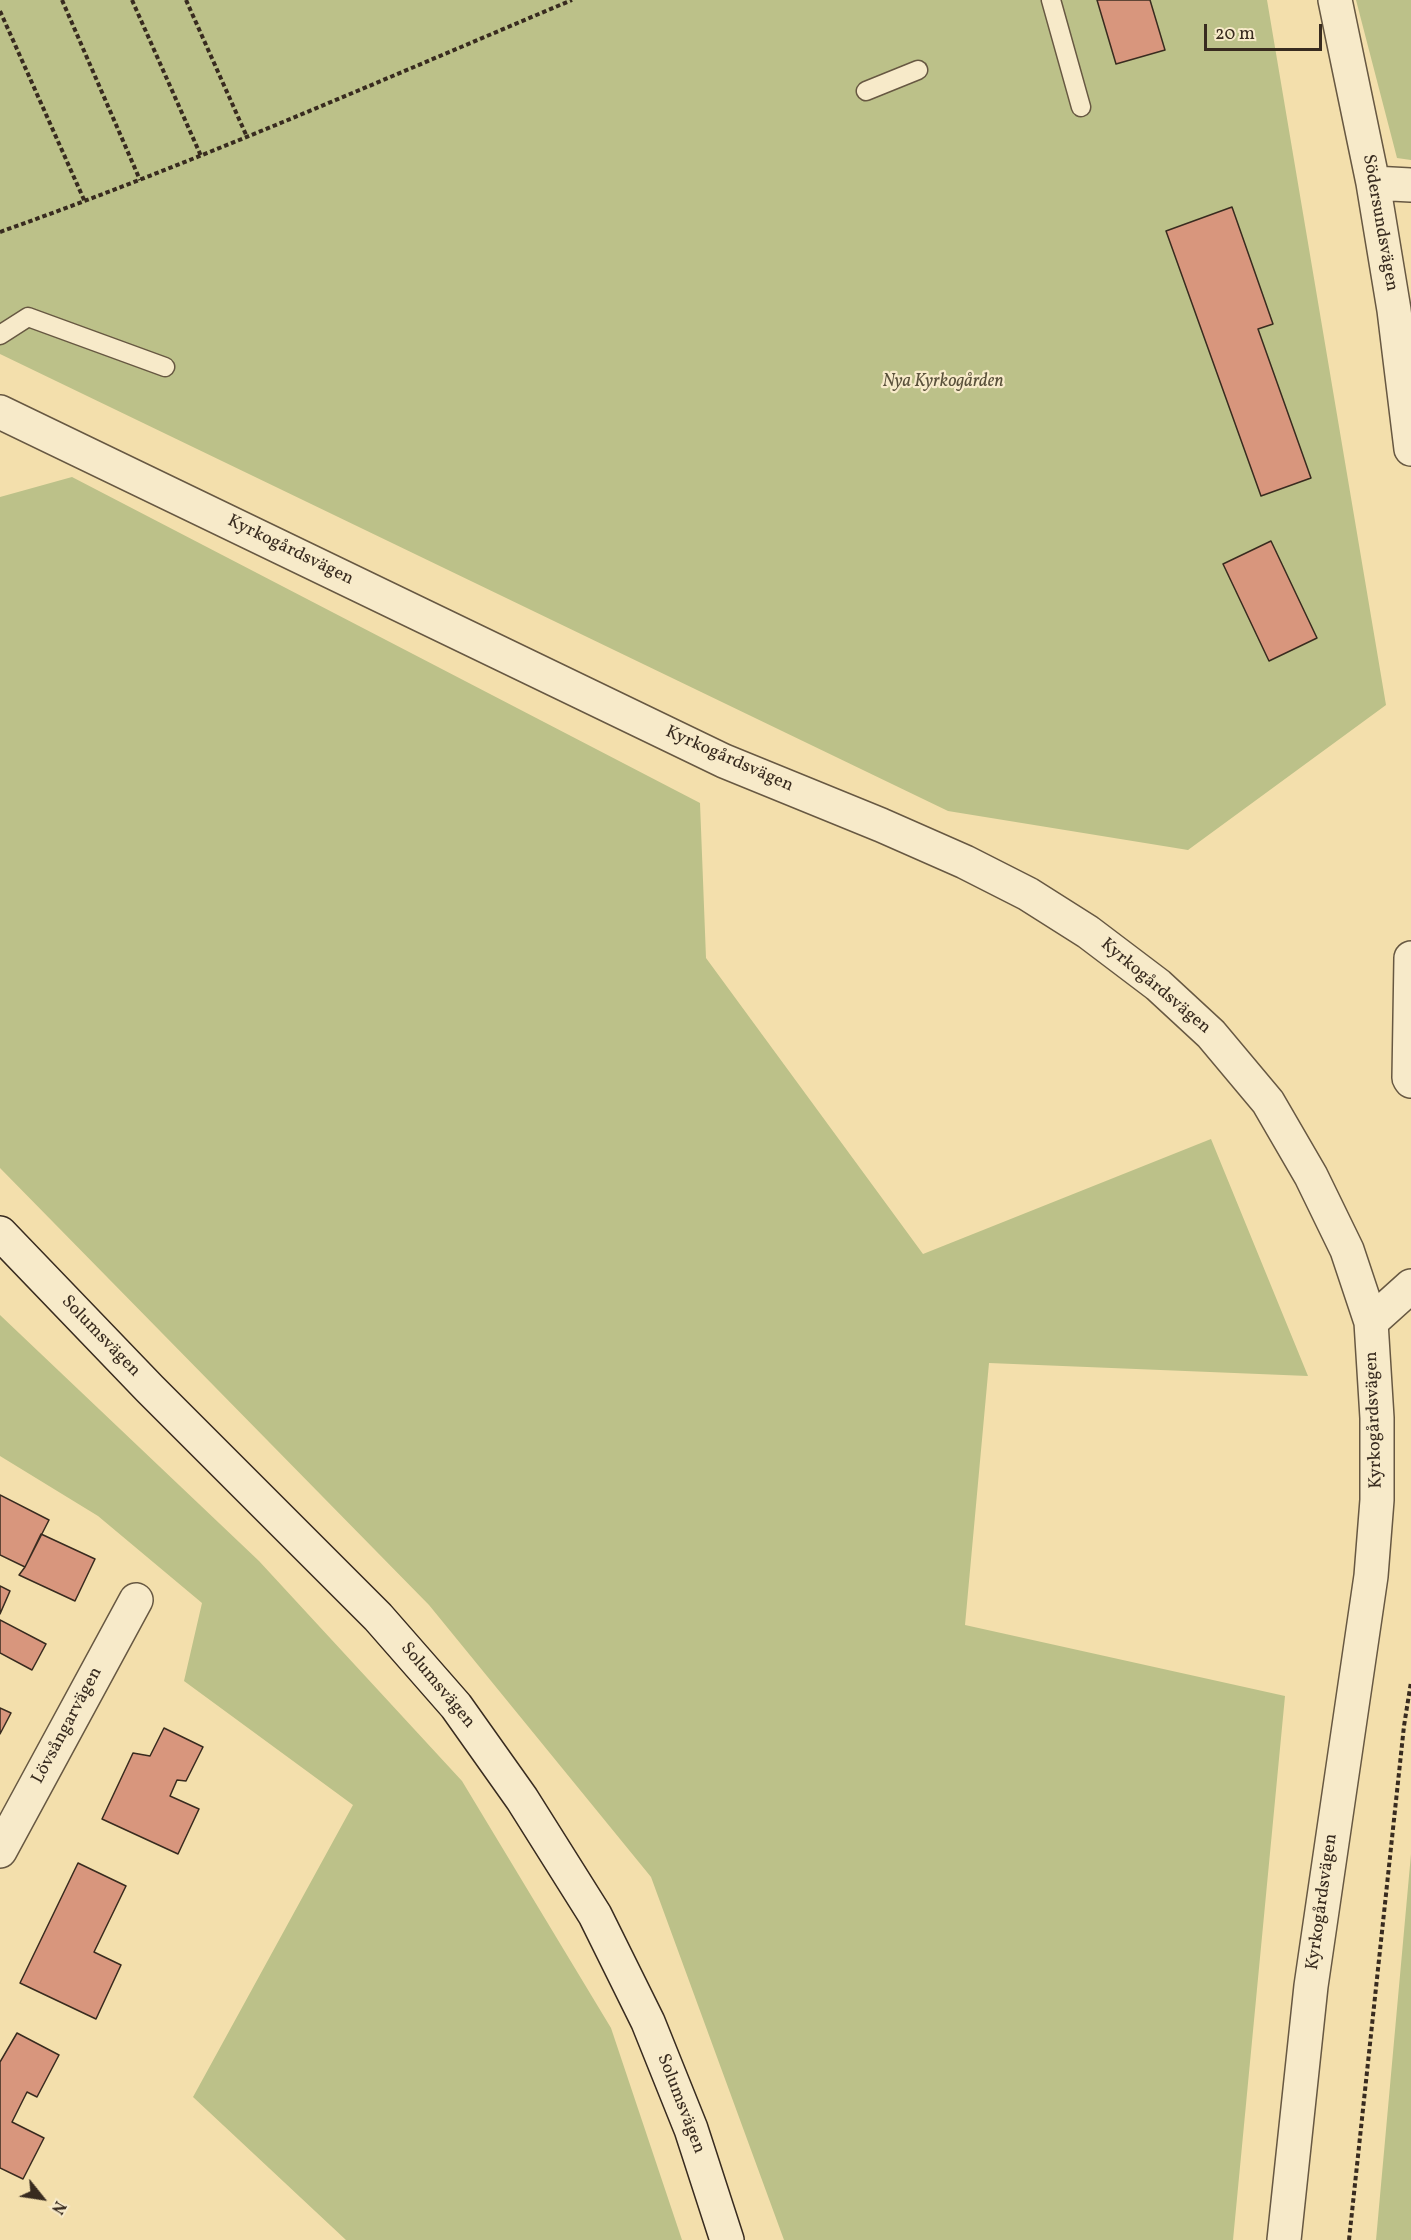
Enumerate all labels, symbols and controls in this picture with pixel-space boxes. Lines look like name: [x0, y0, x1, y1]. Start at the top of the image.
scale bar: [1207, 12, 1326, 50]
text: 20 m: [1215, 22, 1255, 47]
street label: Södersundsvägen: [1356, 153, 1402, 293]
park label: Nya Kyrkogården: [882, 372, 1004, 394]
street label: Kyrkogårdsvägen: [223, 511, 357, 591]
street label: Kyrkogårdsvägen: [662, 722, 796, 798]
street label: Kyrkogårdsvägen: [1095, 935, 1215, 1039]
street label: Solumsvägen: [56, 1292, 144, 1382]
street label: Kyrkogårdsvägen: [1362, 1351, 1388, 1489]
street label: Solumsvägen: [395, 1639, 479, 1733]
street label: Lövsångarvägen: [28, 1664, 108, 1788]
street label: Kyrkogårdsvägen: [1303, 1832, 1343, 1972]
street label: Solumsvägen: [651, 2051, 709, 2157]
north arrow: [12, 2168, 72, 2228]
text: N: [45, 2196, 70, 2218]

